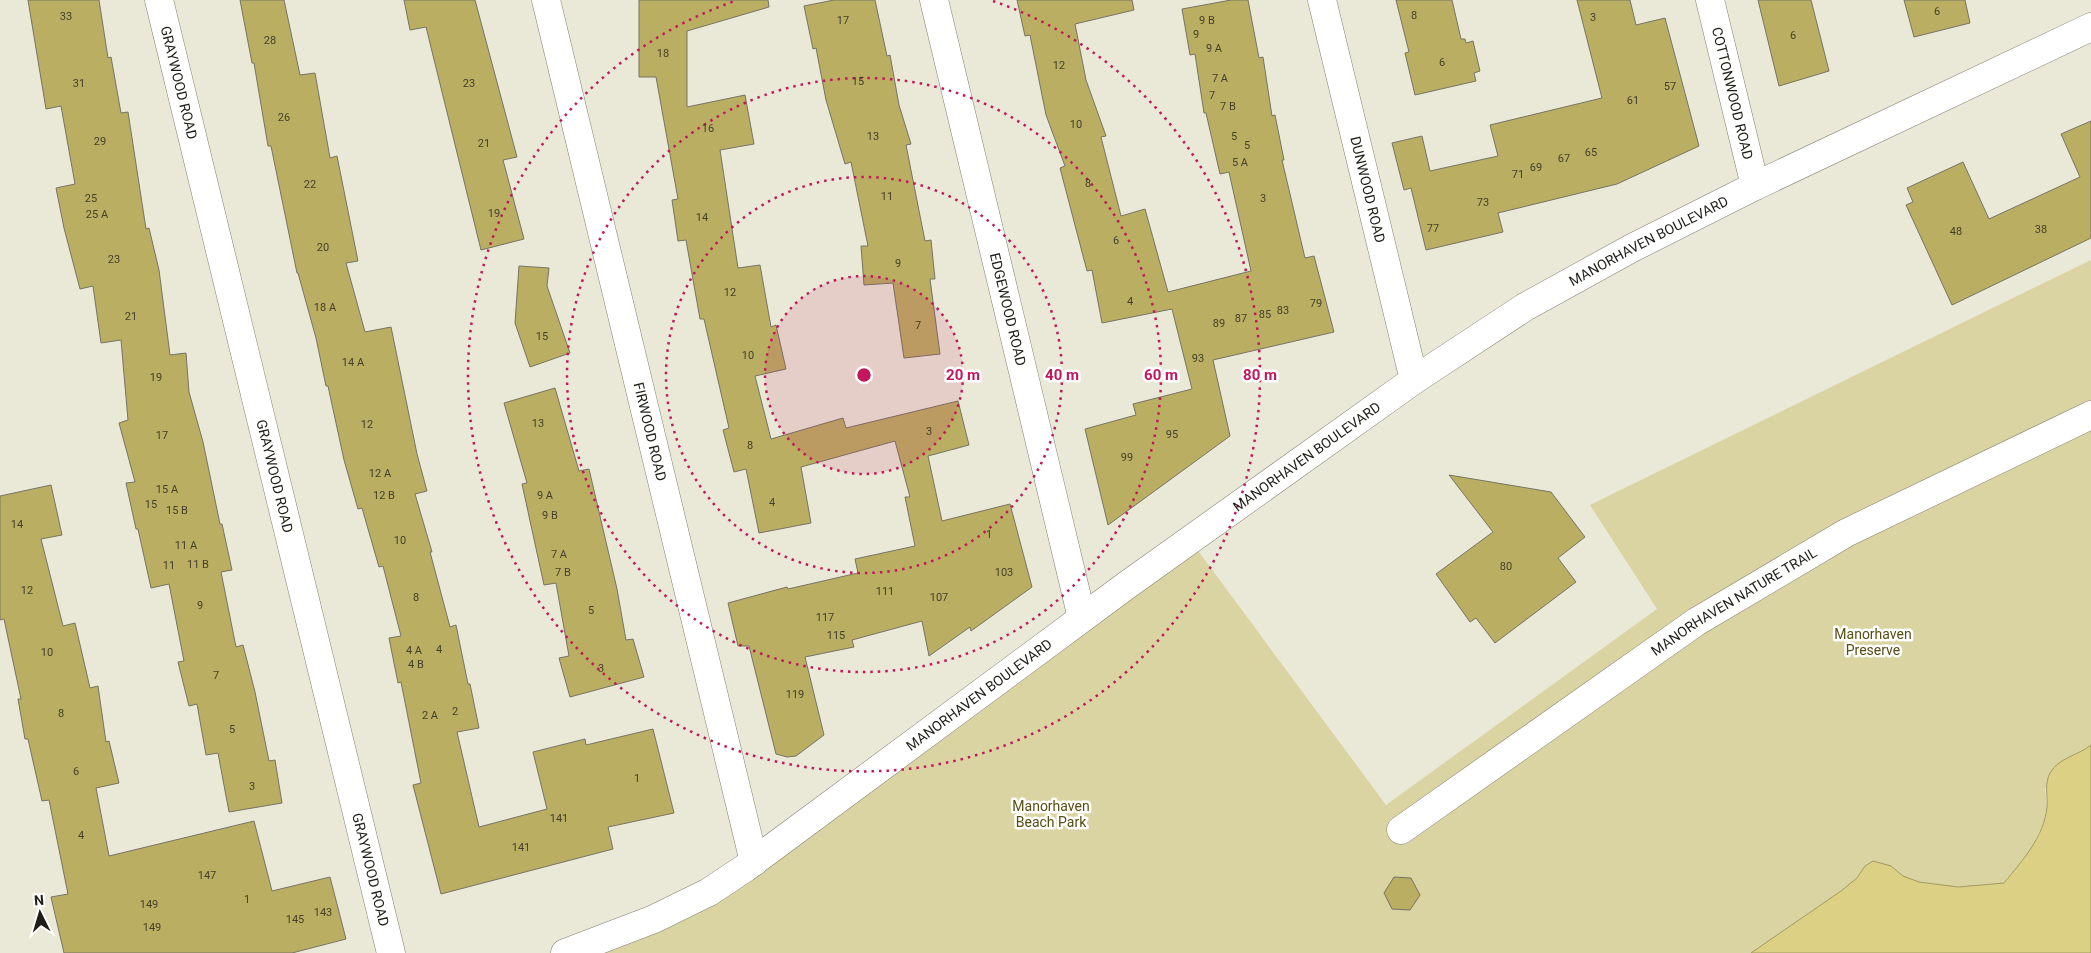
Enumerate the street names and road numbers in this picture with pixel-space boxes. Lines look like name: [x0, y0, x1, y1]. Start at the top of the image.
street label: GRAYWOOD ROAD: [158, 24, 201, 141]
street label: COTTONWOOD ROAD: [1709, 25, 1756, 161]
street label: DUNWOOD ROAD: [1347, 135, 1388, 244]
street label: MANORHAVEN BOULEVARD: [1566, 193, 1731, 289]
street label: EDGEWOOD ROAD: [987, 251, 1029, 367]
street label: FIRWOOD ROAD: [631, 381, 670, 483]
street label: MANORHAVEN BOULEVARD: [1230, 399, 1383, 515]
street label: GRAYWOOD ROAD: [253, 418, 296, 534]
street label: MANORHAVEN NATURE TRAIL: [1648, 544, 1820, 659]
street label: MANORHAVEN BOULEVARD: [903, 635, 1055, 754]
street label: GRAYWOOD ROAD: [349, 811, 392, 928]

